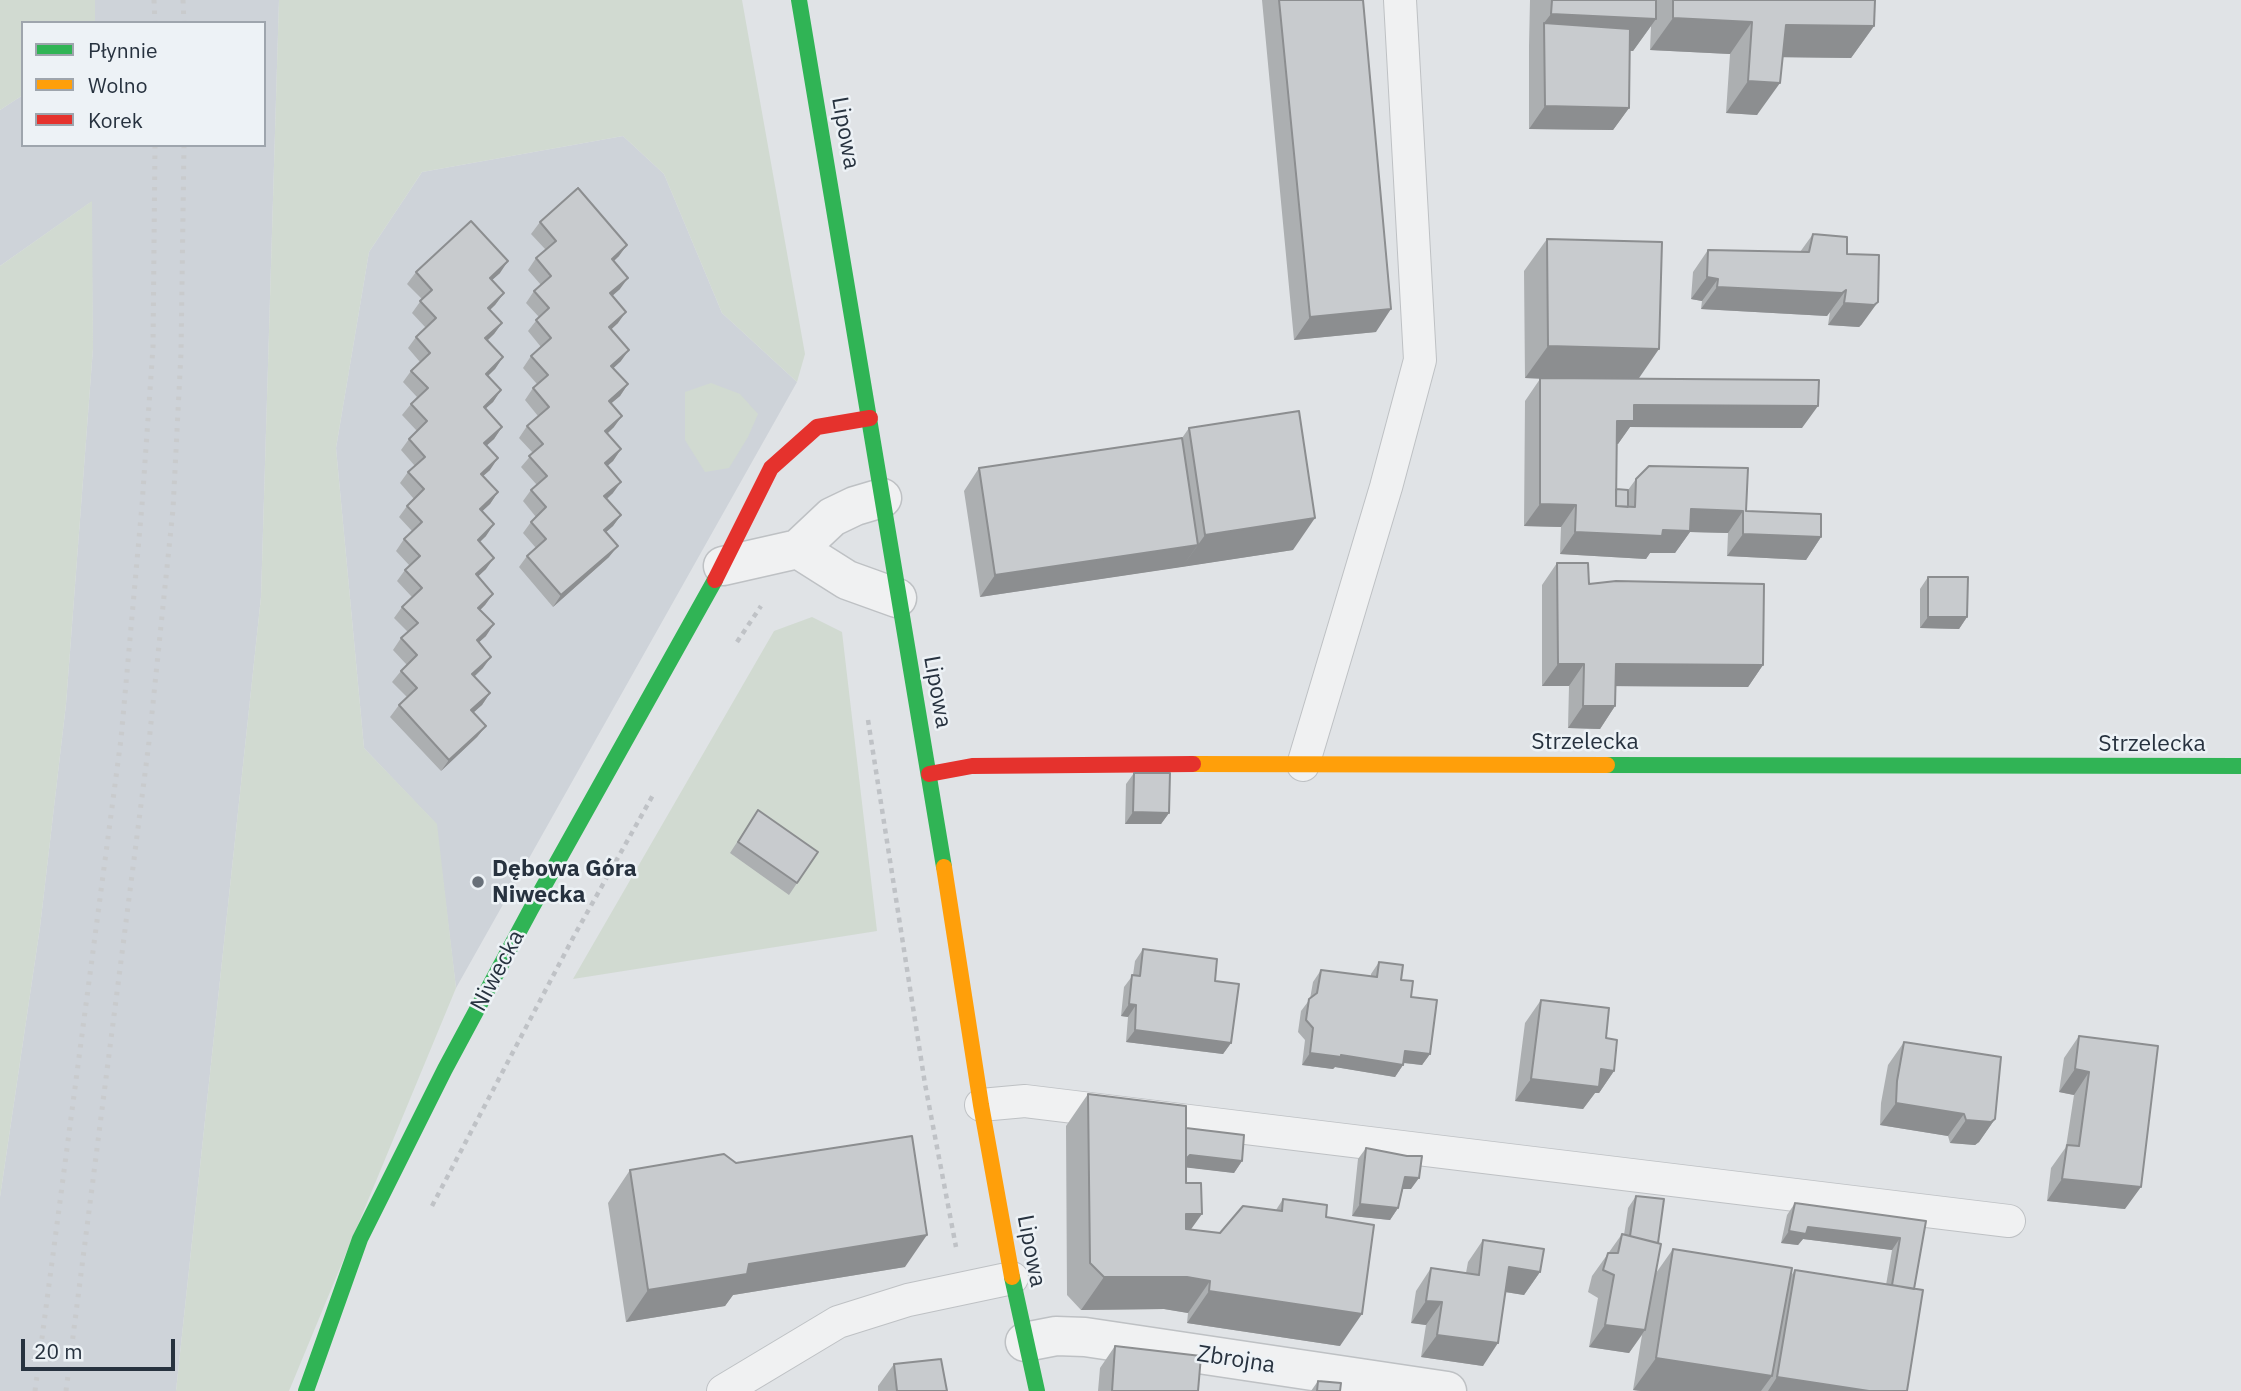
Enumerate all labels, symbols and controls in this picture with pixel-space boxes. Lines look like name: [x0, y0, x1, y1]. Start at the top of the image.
legend: [21, 21, 266, 147]
text: Płynnie: [88, 36, 157, 64]
text: Wolno: [88, 71, 148, 99]
street label: Lipowa: [825, 95, 865, 171]
text: Korek: [88, 106, 143, 134]
street label: Lipowa: [917, 654, 957, 730]
street label: Strzelecka: [1531, 728, 1639, 756]
street label: Strzelecka: [2098, 730, 2206, 758]
place label: Dębowa Góra Niwecka: [492, 855, 637, 909]
marker: Dębowa Góra Niwecka: [470, 874, 486, 890]
street label: Niwecka: [465, 926, 531, 1016]
street label: Lipowa: [1010, 1212, 1052, 1290]
scale bar: [24, 1324, 178, 1368]
text: 20 m: [34, 1337, 83, 1365]
street label: Zbrojna: [1195, 1340, 1277, 1380]

